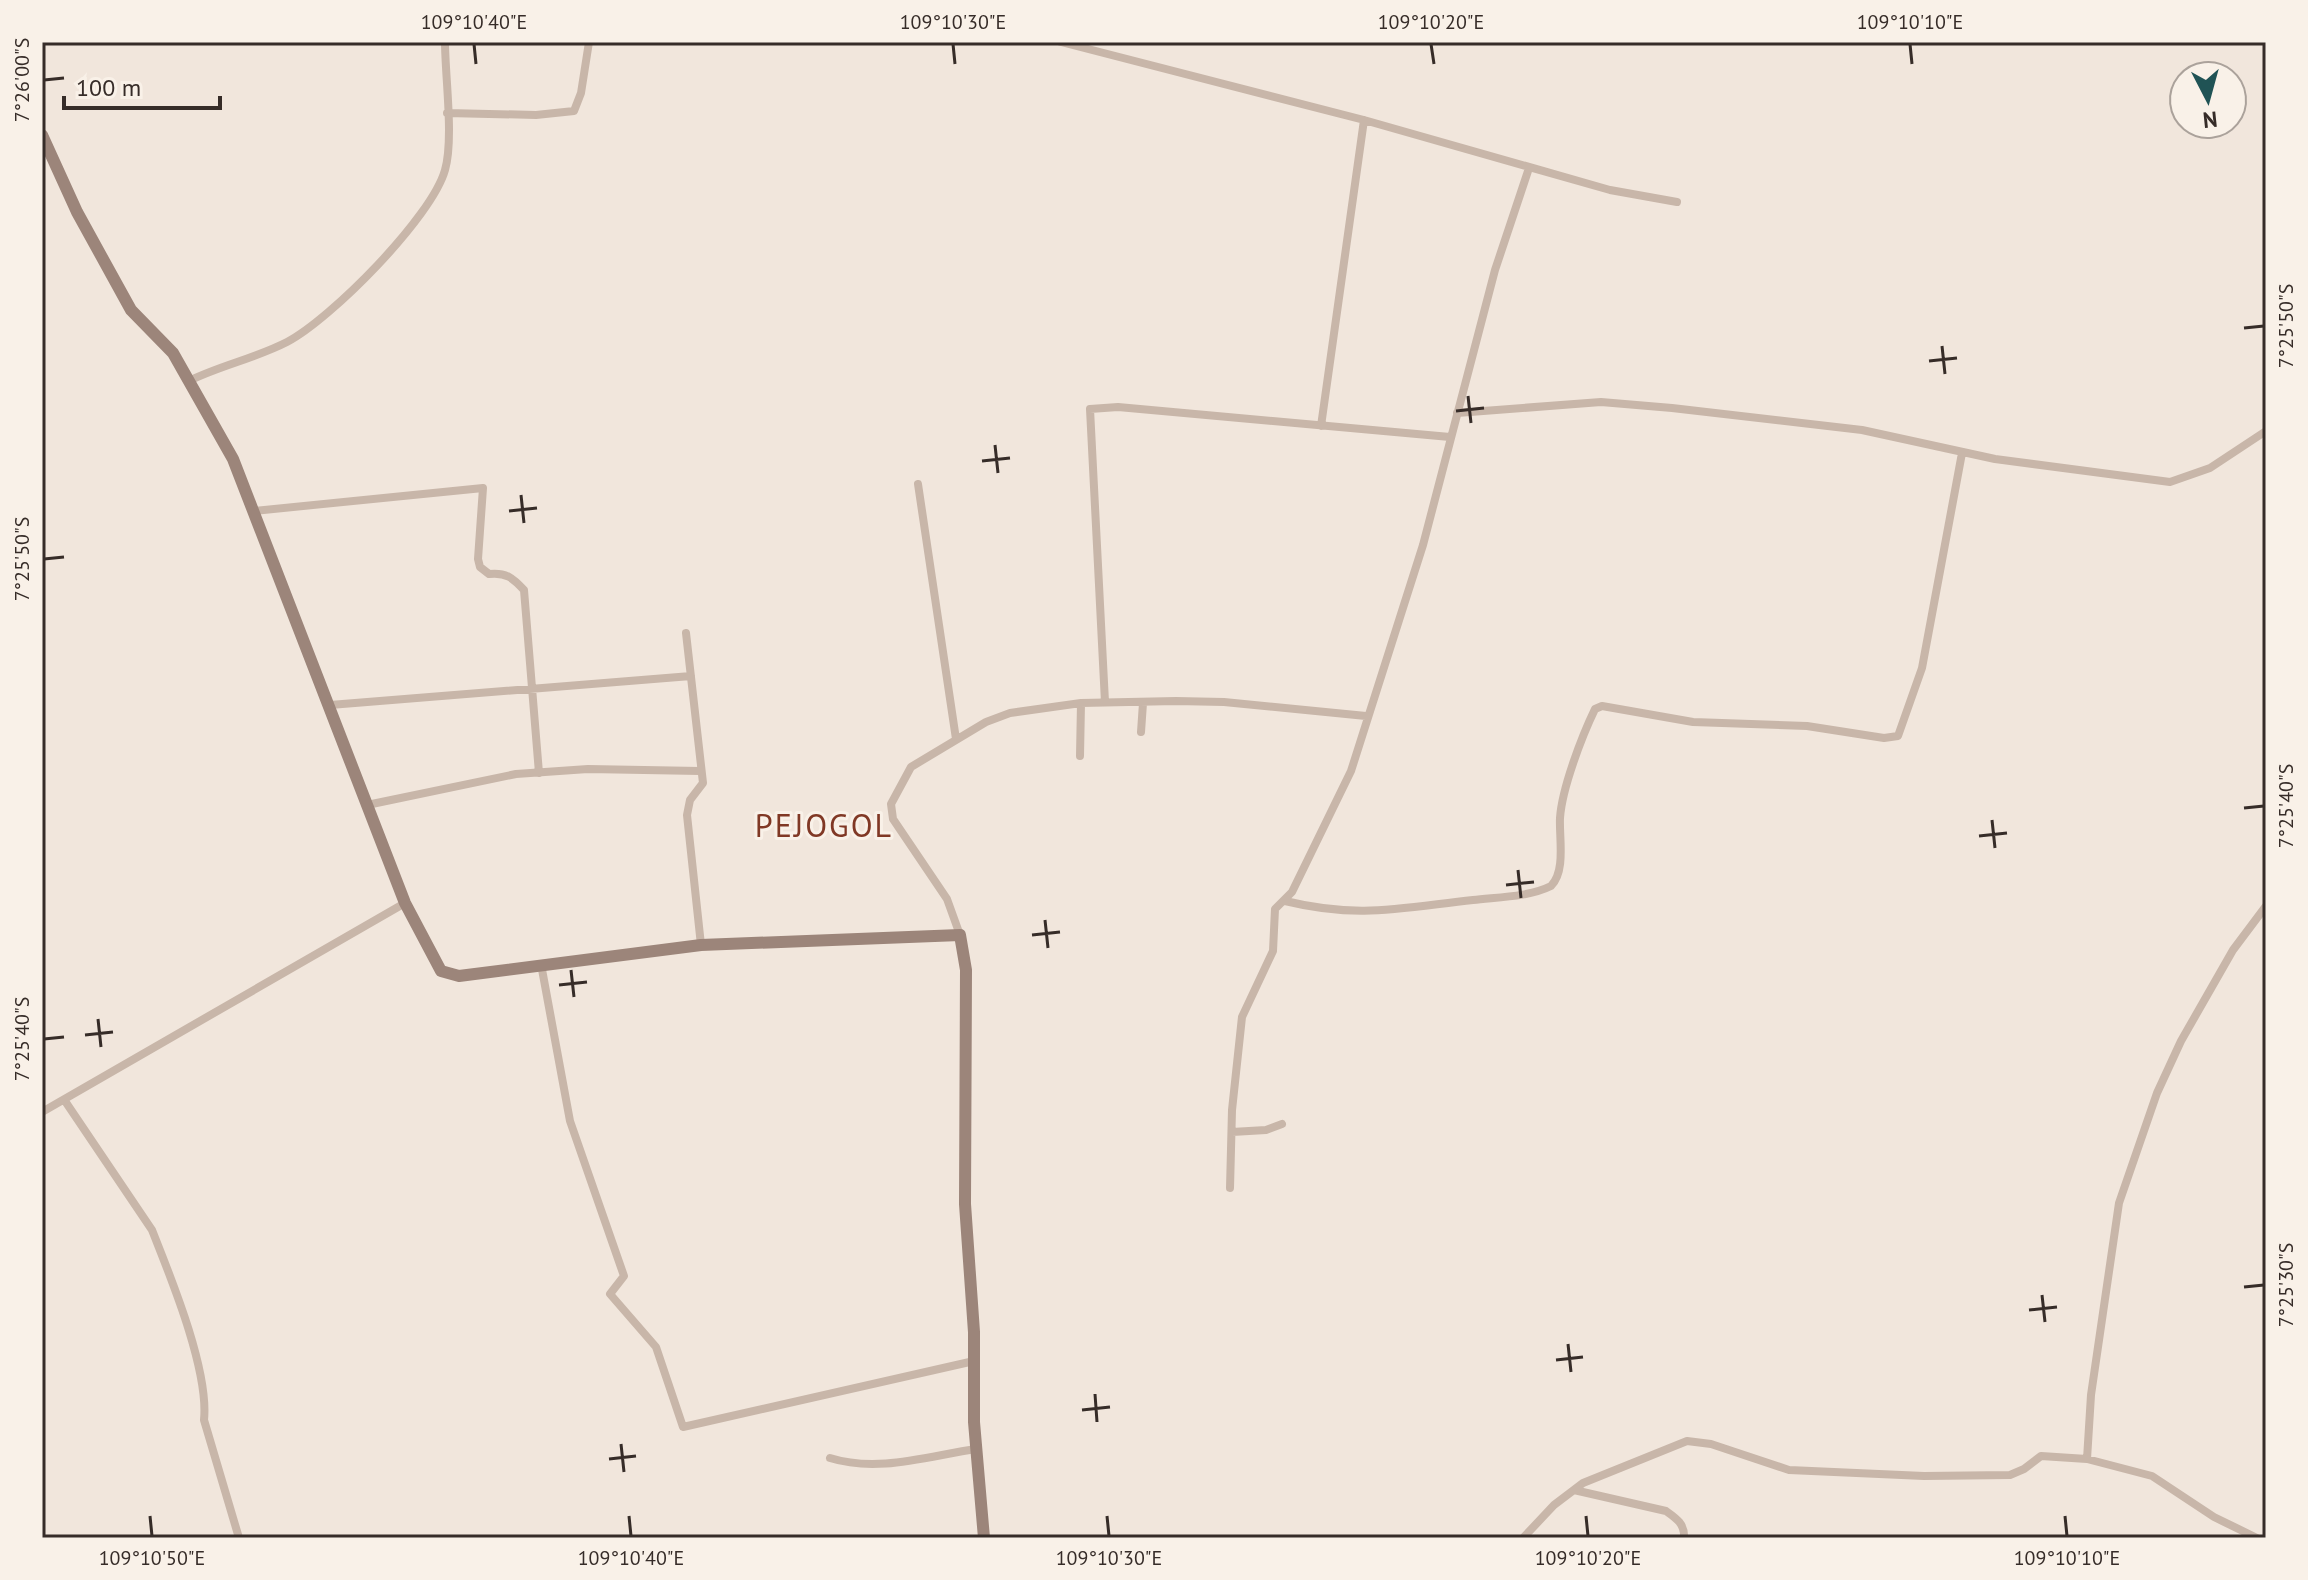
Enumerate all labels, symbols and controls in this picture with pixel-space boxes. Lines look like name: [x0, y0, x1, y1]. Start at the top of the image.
text: 109°10'40"E: [421, 9, 527, 35]
text: 109°10'30"E: [900, 9, 1006, 35]
text: 109°10'20"E: [1378, 9, 1484, 35]
text: 109°10'10"E: [1857, 9, 1963, 35]
text: 7°26'00"S: [9, 38, 35, 122]
scale bar: [64, 60, 220, 110]
north arrow: [2168, 60, 2248, 140]
text: 100 m: [76, 72, 141, 103]
text: N: [2201, 105, 2219, 135]
text: 7°25'50"S: [2273, 284, 2299, 368]
text: 7°25'50"S: [9, 517, 35, 601]
text: 7°25'40"S: [2273, 764, 2299, 848]
district label: PEJOGOL: [755, 804, 893, 846]
text: 7°25'40"S: [9, 997, 35, 1081]
text: 7°25'30"S: [2273, 1243, 2299, 1327]
text: 109°10'50"E: [99, 1545, 205, 1571]
text: 109°10'40"E: [578, 1545, 684, 1571]
text: 109°10'30"E: [1056, 1545, 1162, 1571]
text: 109°10'20"E: [1535, 1545, 1641, 1571]
text: 109°10'10"E: [2014, 1545, 2120, 1571]

